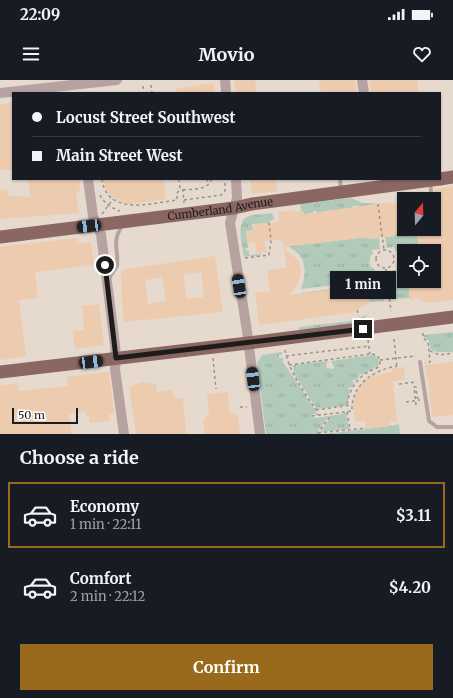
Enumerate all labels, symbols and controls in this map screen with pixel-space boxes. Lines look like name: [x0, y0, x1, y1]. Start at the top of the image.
text: 22:09: [20, 5, 60, 24]
icon: menu: [20, 43, 42, 65]
text: Movio: [198, 43, 255, 66]
icon: heart: [411, 43, 433, 65]
text: Locust Street Southwest: [56, 108, 236, 127]
text: Main Street West: [56, 146, 183, 165]
north arrow: [397, 192, 441, 236]
map controls: [397, 192, 441, 288]
street label: Cumberland Avenue: [167, 194, 274, 223]
car: [76, 219, 102, 233]
button: locate: [397, 244, 441, 288]
route start: [96, 256, 114, 274]
callout: 1 min: [330, 271, 396, 299]
car: [231, 273, 247, 299]
text: 1 min: [345, 276, 381, 293]
route end: [354, 320, 372, 338]
car: [78, 355, 104, 369]
car: [246, 366, 260, 392]
scale bar: [12, 406, 78, 425]
text: 50 m: [18, 408, 45, 422]
text: Choose a ride: [20, 446, 139, 469]
icon: car: [22, 497, 58, 533]
text: Economy: [70, 497, 139, 516]
text: $3.11: [396, 506, 431, 525]
text: 1 min · 22:11: [70, 516, 141, 533]
icon: car: [22, 569, 58, 605]
text: Comfort: [70, 569, 131, 588]
text: $4.20: [389, 578, 431, 597]
text: 2 min · 22:12: [70, 588, 145, 605]
button: Confirm: [20, 644, 433, 690]

